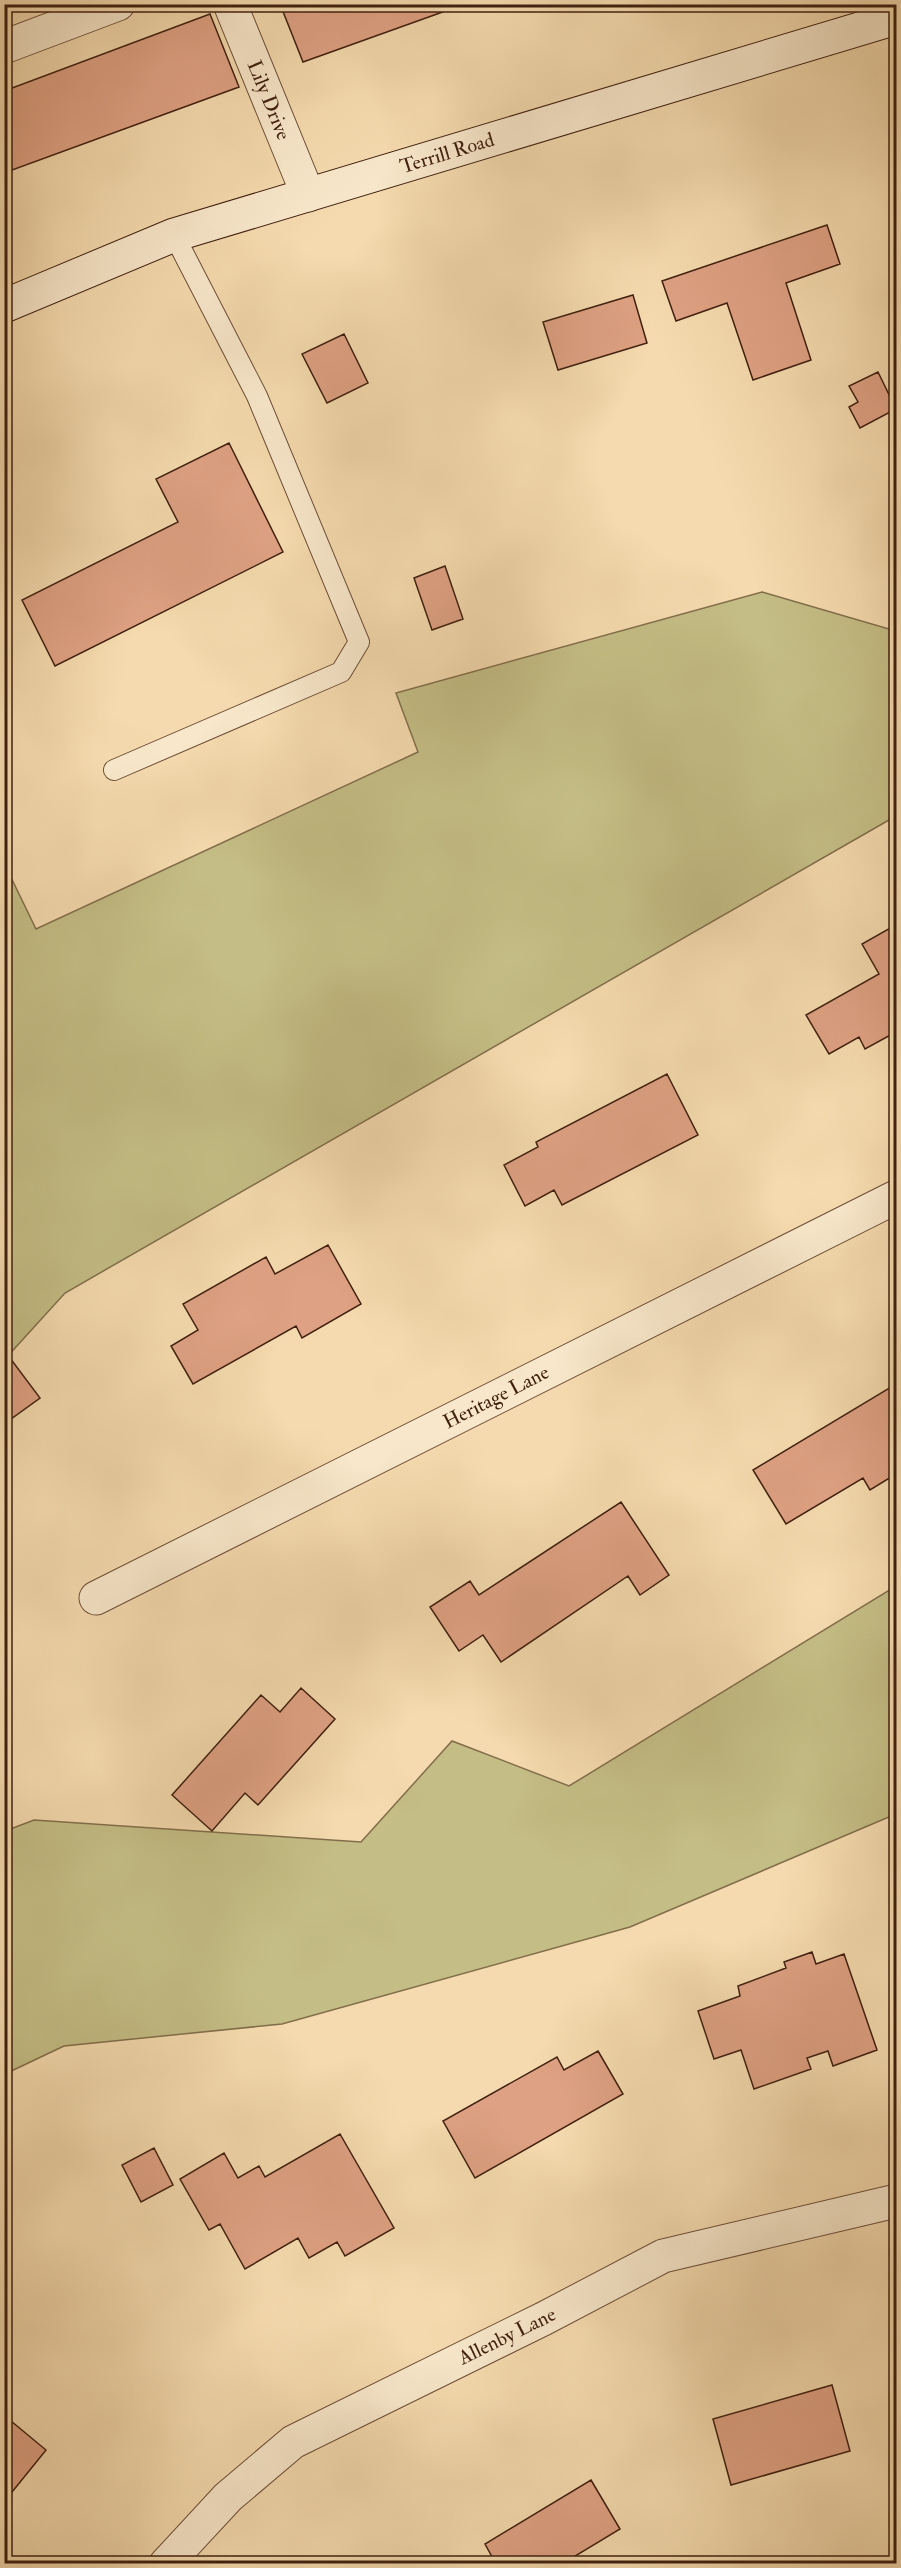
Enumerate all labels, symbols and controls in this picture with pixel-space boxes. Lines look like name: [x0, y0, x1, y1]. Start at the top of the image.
street label: Lily Drive: [242, 57, 296, 143]
street label: Terrill Road: [397, 127, 497, 179]
street label: Heritage Lane: [439, 1360, 553, 1434]
street label: Allenby Lane: [453, 2302, 560, 2371]

